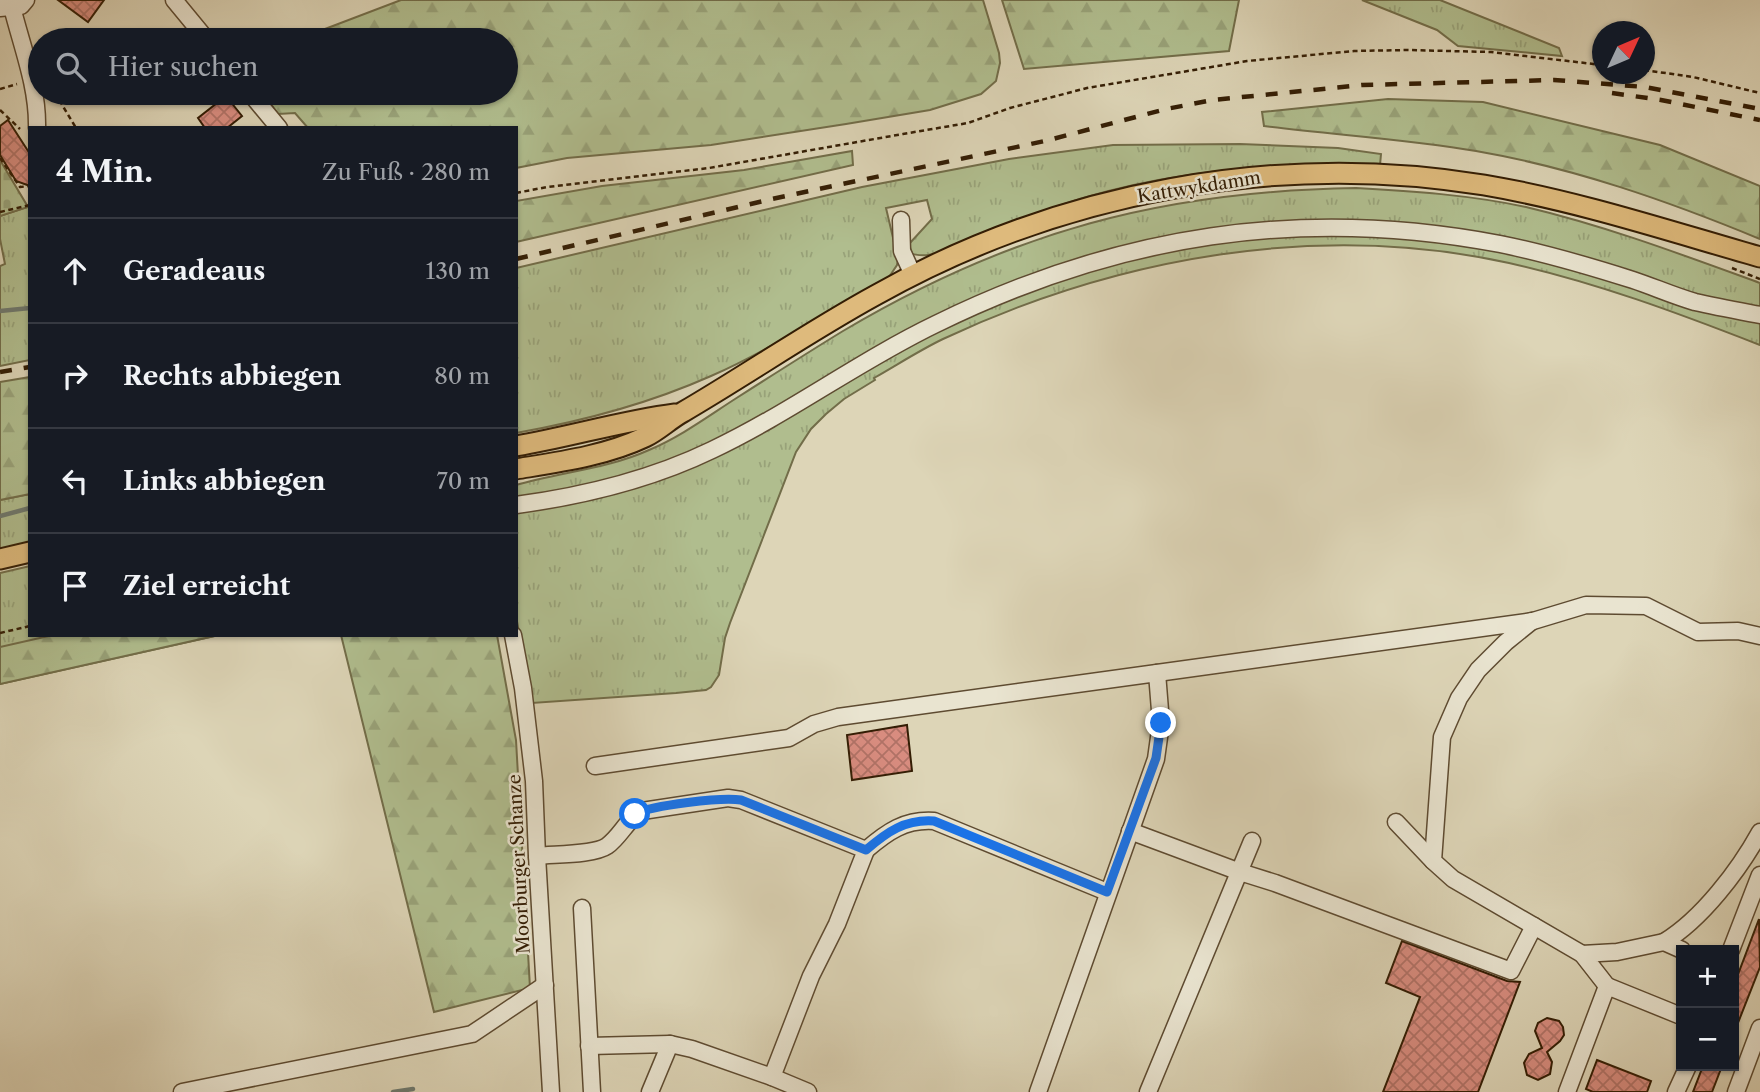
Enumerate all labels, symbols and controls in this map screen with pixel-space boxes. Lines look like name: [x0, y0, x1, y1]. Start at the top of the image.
north arrow: [1592, 21, 1655, 84]
search box: [28, 28, 518, 105]
icon: search: [52, 48, 90, 86]
text: Hier suchen: [108, 51, 258, 83]
text: 4 Min.: [56, 153, 153, 190]
text: Zu Fuß · 280 m: [322, 158, 490, 186]
street label: Kattwykdamm: [1136, 166, 1263, 208]
icon: ahead: [56, 252, 94, 290]
text: Geradeaus: [123, 255, 265, 287]
text: 130 m: [426, 257, 490, 285]
icon: right: [56, 357, 94, 395]
text: Rechts abbiegen: [123, 360, 341, 392]
text: 80 m: [434, 362, 490, 390]
icon: left: [56, 462, 94, 500]
text: Links abbiegen: [123, 465, 326, 497]
text: 70 m: [437, 467, 490, 495]
icon: arrive: [56, 567, 94, 605]
text: Ziel erreicht: [123, 570, 290, 602]
route end: [1145, 707, 1176, 738]
street label: Moorburger Schanze: [503, 774, 535, 954]
route start: [619, 798, 650, 829]
map controls: [1676, 945, 1739, 1071]
button: +: [1676, 945, 1739, 1008]
button: −: [1676, 1008, 1739, 1071]

